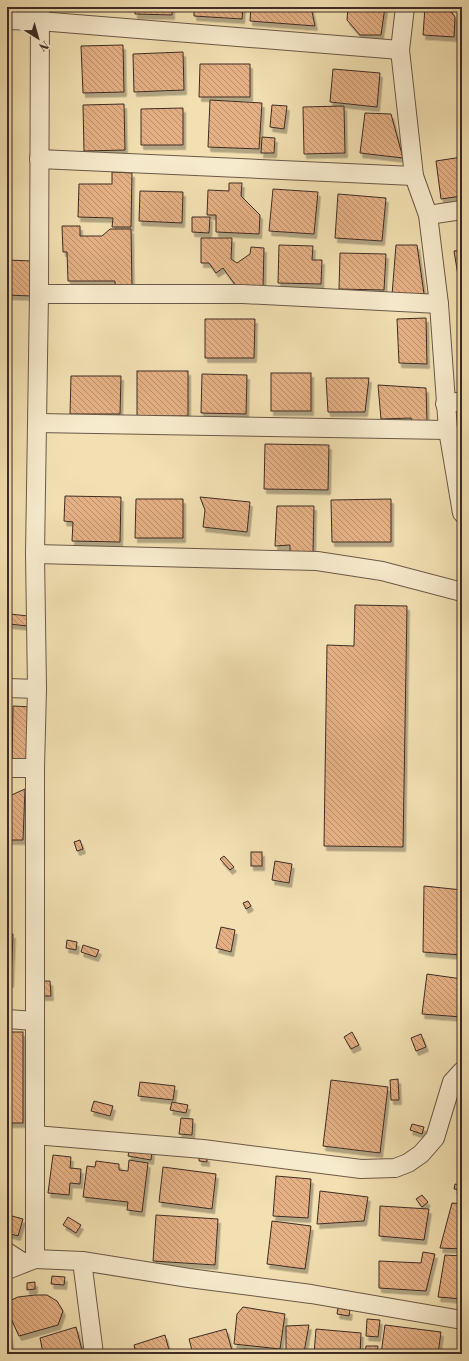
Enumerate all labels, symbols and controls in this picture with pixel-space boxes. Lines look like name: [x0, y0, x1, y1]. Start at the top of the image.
north arrow: [18, 18, 58, 58]
text: N: [35, 37, 51, 54]

